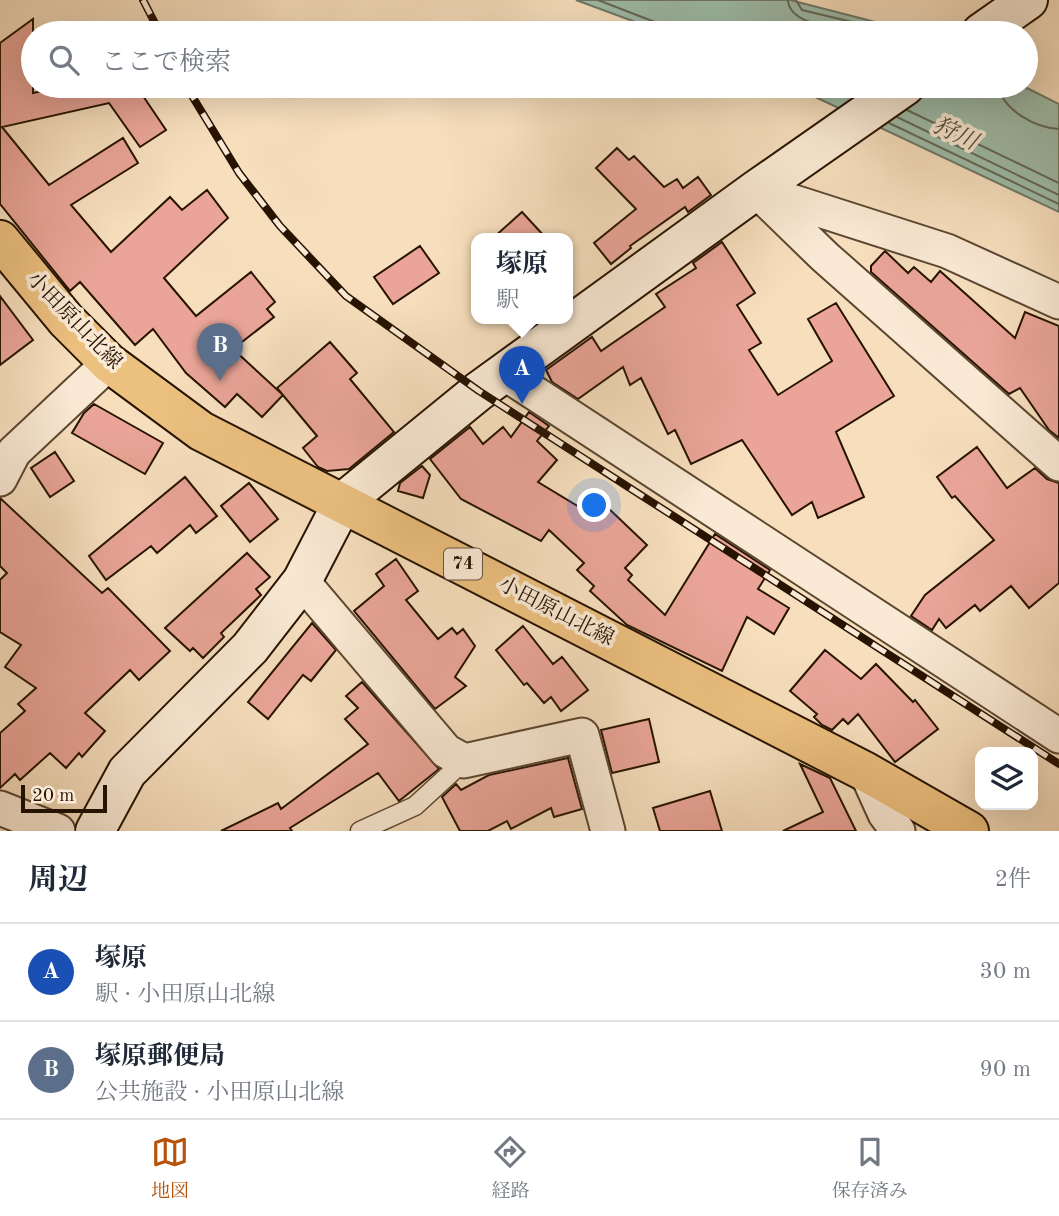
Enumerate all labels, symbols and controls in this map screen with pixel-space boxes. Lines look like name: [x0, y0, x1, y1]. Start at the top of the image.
search box: [21, 21, 1038, 98]
icon: search: [45, 41, 83, 79]
text: ここで検索: [101, 50, 231, 76]
water label: 狩川: [929, 112, 984, 155]
popup: [471, 233, 573, 324]
text: 塚原: [496, 252, 548, 278]
street label: 小田原山北線: [23, 267, 127, 374]
text: 駅: [496, 289, 519, 312]
pin: B: [197, 323, 243, 381]
pin: A: [499, 346, 545, 404]
your location: [577, 488, 611, 522]
road number: 74: [444, 548, 482, 580]
street label: 小田原山北線: [495, 572, 618, 650]
map controls: [975, 747, 1038, 810]
button: layers: [975, 747, 1038, 810]
scale bar: [21, 782, 107, 814]
text: 20 m: [32, 787, 74, 806]
text: 周辺: [28, 866, 88, 896]
text: 2件: [995, 868, 1031, 891]
text: 塚原: [95, 946, 147, 972]
text: A: [42, 960, 60, 983]
text: 30 m: [980, 960, 1031, 983]
text: 駅 · 小田原山北線: [95, 983, 275, 1006]
text: 塚原郵便局: [95, 1044, 225, 1070]
text: B: [43, 1058, 59, 1081]
text: 90 m: [980, 1058, 1031, 1081]
text: 公共施設 · 小田原山北線: [95, 1081, 344, 1104]
tab: 地図: [151, 1133, 189, 1204]
tab: 経路: [491, 1133, 530, 1204]
tab: 保存済み: [832, 1133, 908, 1204]

